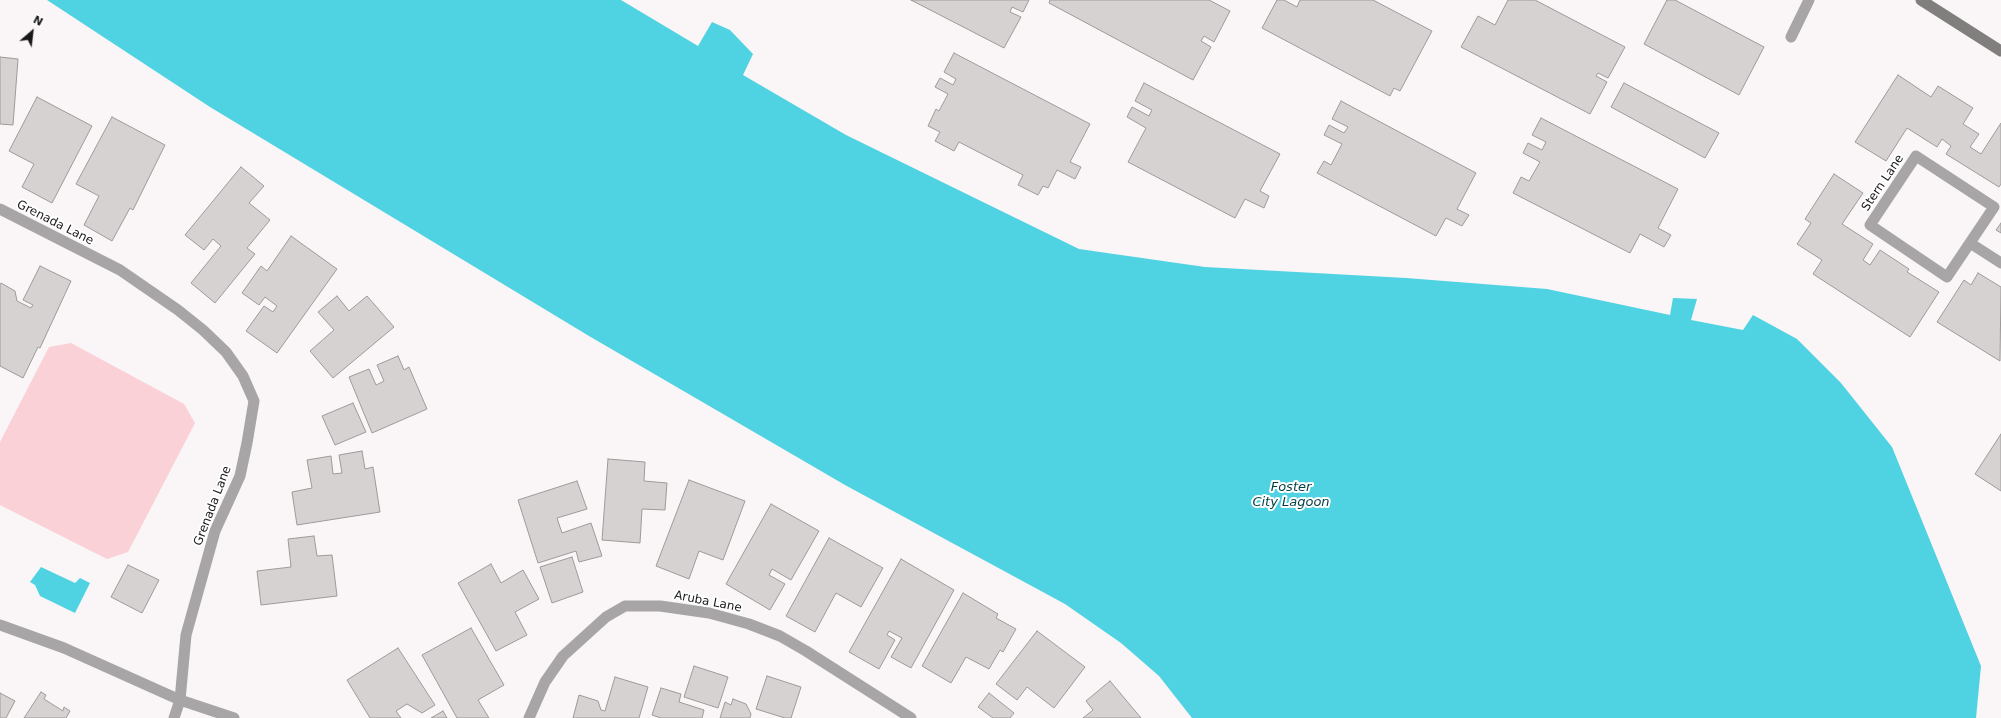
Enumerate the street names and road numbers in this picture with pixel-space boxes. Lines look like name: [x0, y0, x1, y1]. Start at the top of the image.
street label: Stern Lane: [1859, 152, 1907, 214]
street label: Grenada Lane: [14, 197, 96, 249]
street label: Grenada Lane: [191, 464, 235, 548]
street label: Aruba Lane: [673, 588, 743, 616]

